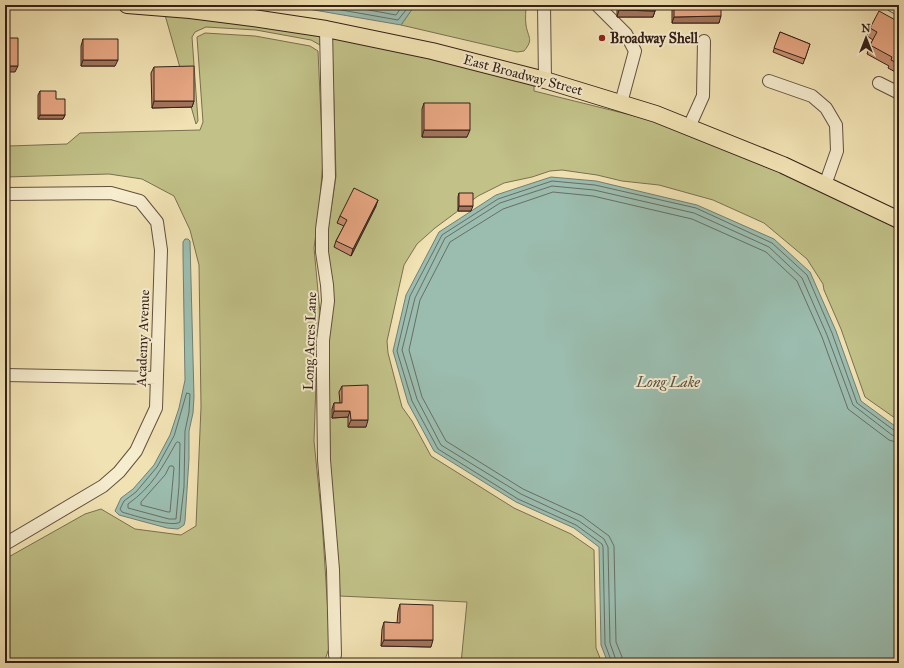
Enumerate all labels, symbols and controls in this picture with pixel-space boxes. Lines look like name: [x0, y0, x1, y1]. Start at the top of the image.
north arrow: [846, 18, 886, 58]
text: N: [861, 22, 871, 35]
place label: Broadway Shell: [610, 30, 699, 48]
marker: Broadway Shell: [597, 33, 607, 43]
street label: East Broadway Street: [462, 51, 584, 99]
street label: Academy Avenue: [133, 289, 153, 388]
street label: Long Acres Lane: [300, 291, 320, 391]
water label: Long Lake: [635, 373, 700, 391]

